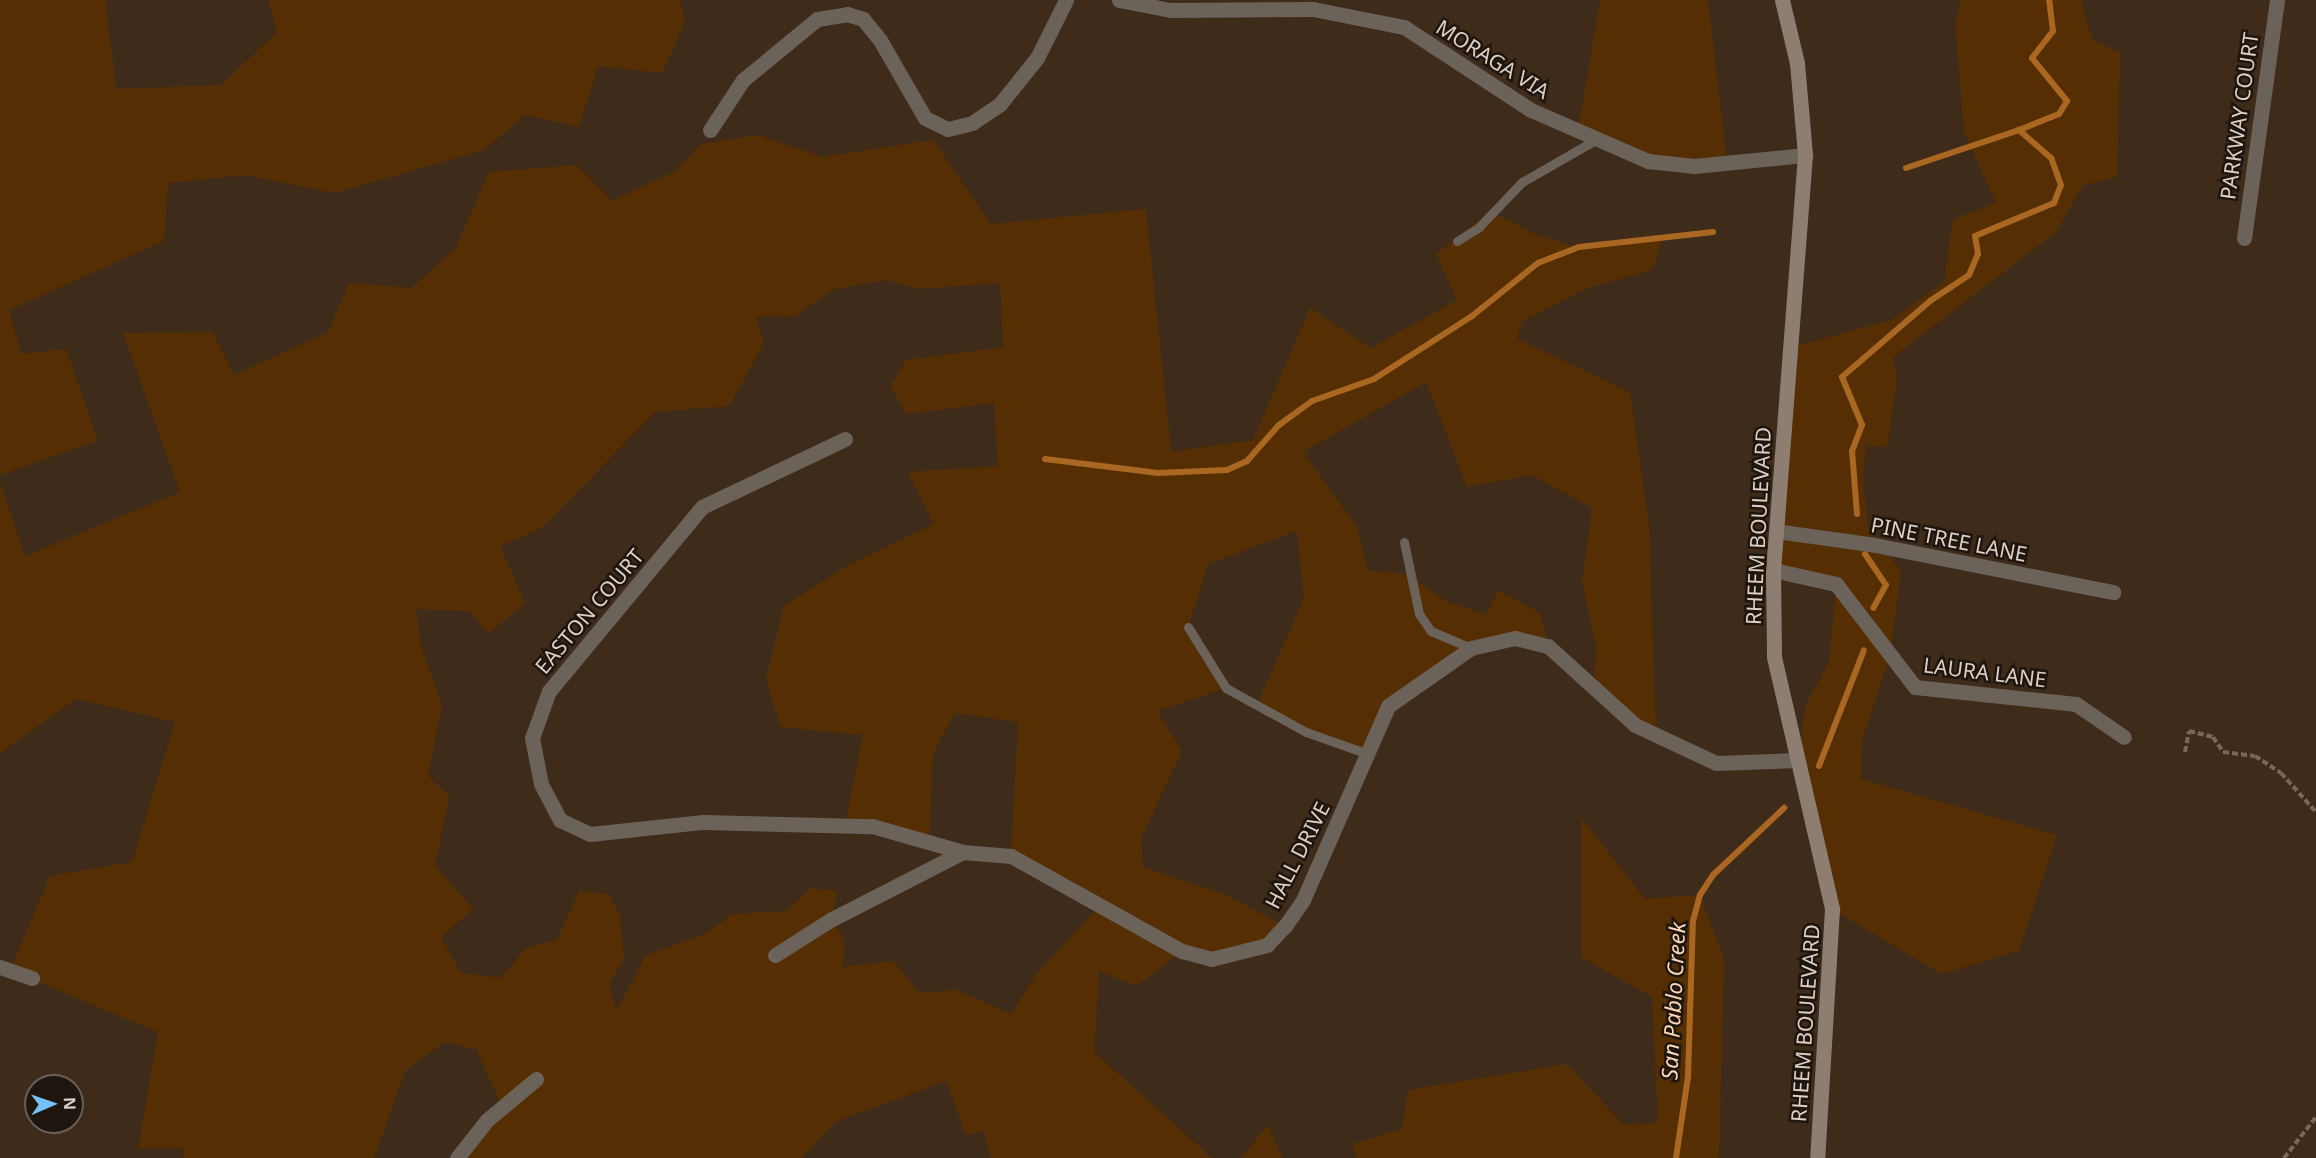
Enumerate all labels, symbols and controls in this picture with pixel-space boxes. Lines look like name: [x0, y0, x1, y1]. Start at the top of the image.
street label: MORAGA VIA: [1432, 14, 1554, 104]
street label: PARKWAY COURT: [2215, 31, 2263, 201]
street label: RHEEM BOULEVARD: [1740, 426, 1776, 626]
street label: PINE TREE LANE: [1869, 512, 2029, 566]
street label: EASTON COURT: [530, 544, 648, 678]
street label: LAURA LANE: [1922, 652, 2048, 692]
street label: HALL DRIVE: [1259, 797, 1335, 913]
water label: San Pablo Creek: [1656, 922, 1690, 1080]
street label: RHEEM BOULEVARD: [1786, 923, 1824, 1123]
north arrow: [24, 1074, 84, 1134]
text: N: [59, 1097, 81, 1110]

